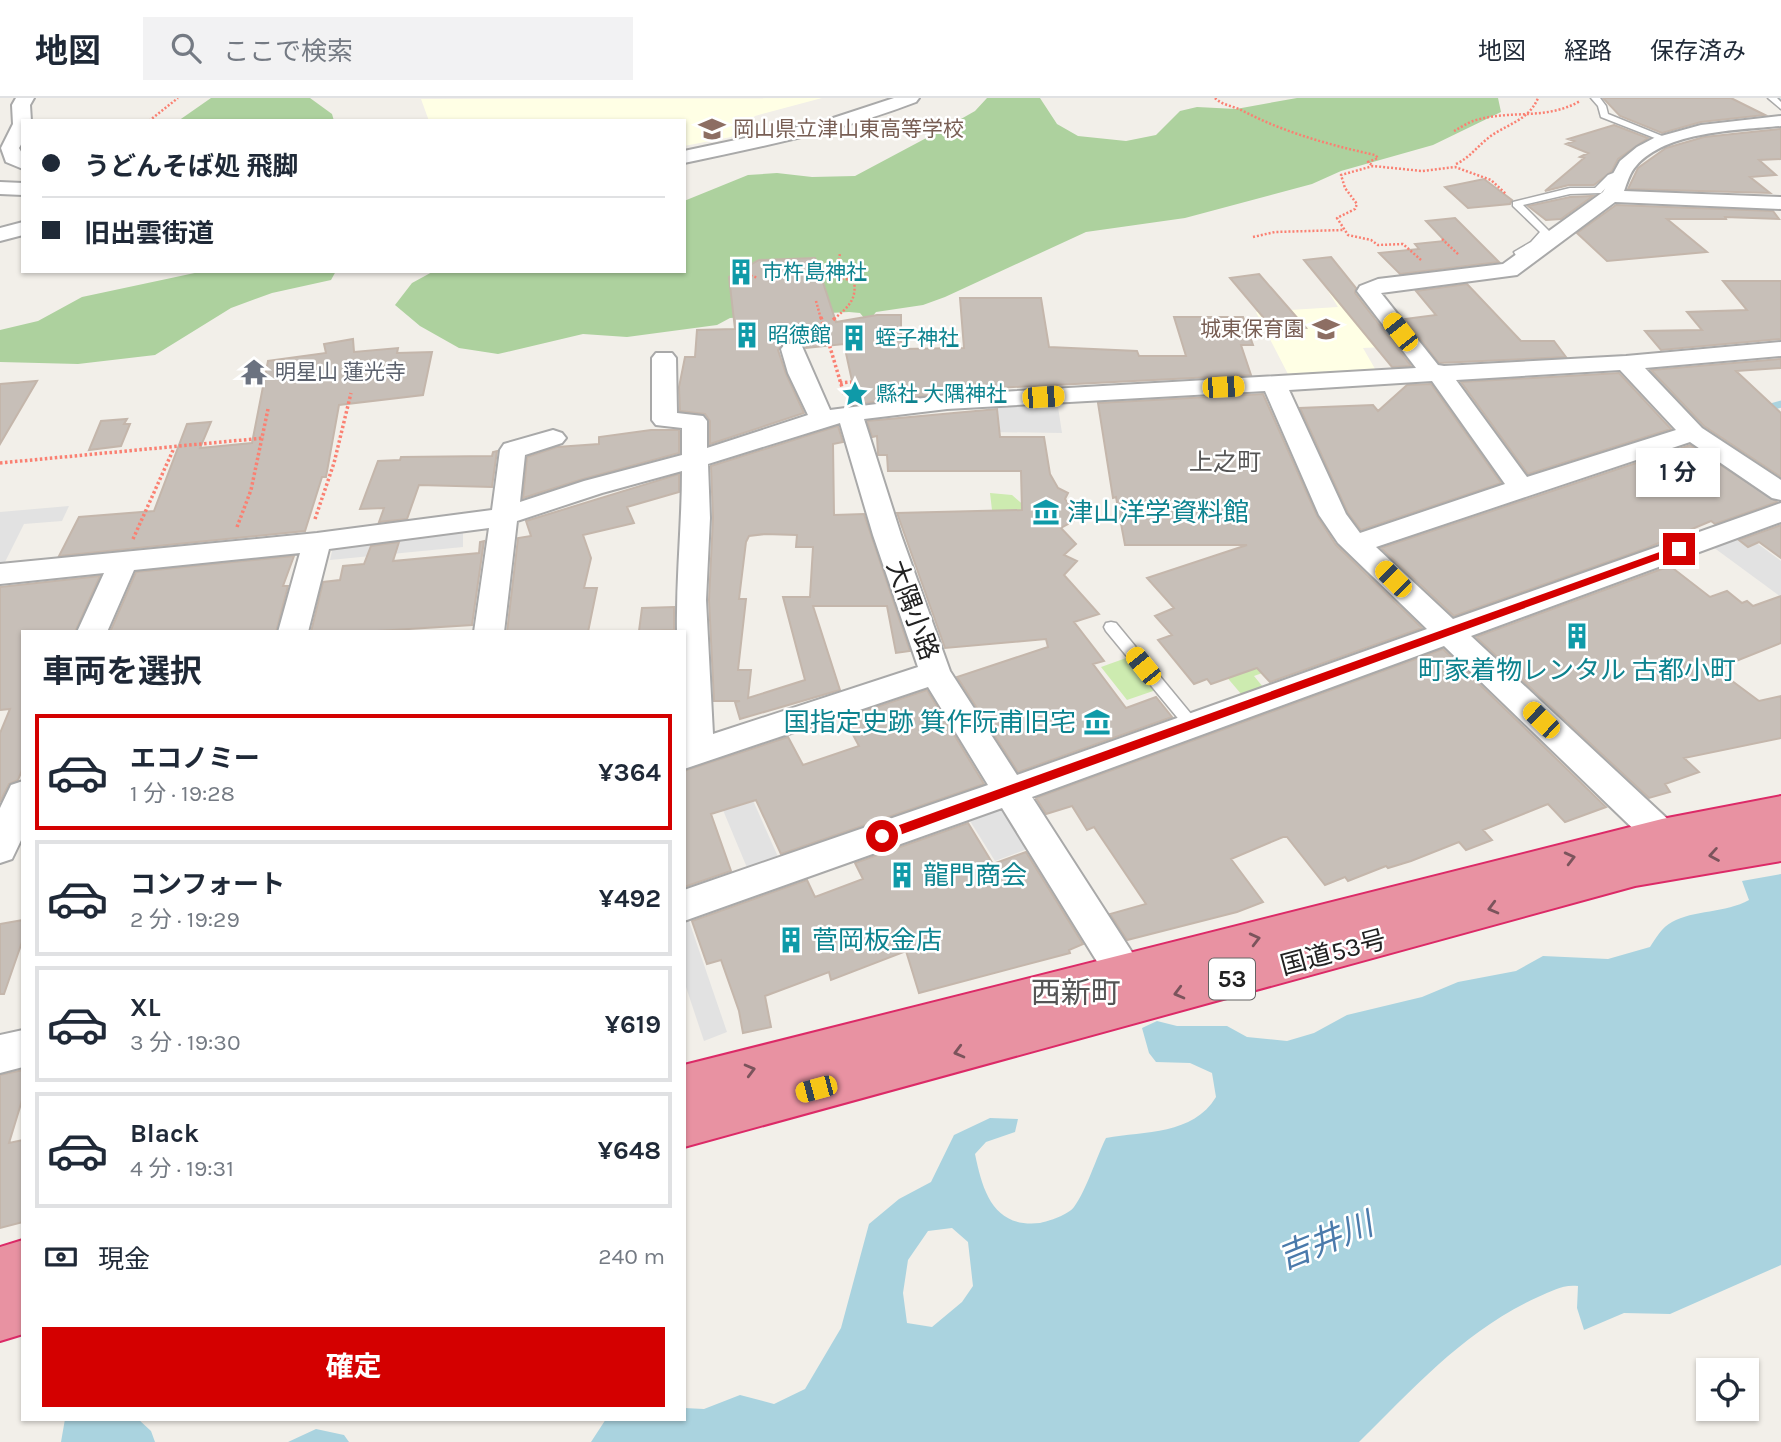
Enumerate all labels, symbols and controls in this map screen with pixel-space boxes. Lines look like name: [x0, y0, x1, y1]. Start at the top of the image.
search box: [143, 17, 633, 80]
icon: search: [167, 29, 205, 67]
text: 地図: [35, 32, 101, 70]
text: ここで検索: [223, 36, 353, 67]
text: 地図: [1478, 37, 1526, 65]
text: 経路: [1564, 37, 1612, 65]
text: 保存済み: [1650, 37, 1746, 65]
school or university icon: 岡山県立津山東高等学校: [697, 114, 727, 144]
place label: 岡山県立津山東高等学校: [733, 117, 964, 141]
text: うどんそば処 飛脚: [84, 151, 299, 182]
text: 旧出雲街道: [84, 218, 214, 249]
building icon: 市杵島神社: [726, 257, 756, 287]
place label: 市杵島神社: [762, 260, 867, 284]
car: [1379, 309, 1422, 355]
school or university icon: 城東保育園: [1311, 314, 1341, 344]
place label: 城東保育園: [1200, 317, 1305, 341]
building icon: 昭徳館: [732, 320, 762, 350]
place label: 昭徳館: [768, 323, 831, 347]
building icon: 蛭子神社: [839, 323, 869, 353]
place label: 蛭子神社: [875, 326, 959, 350]
temple icon: 明星山 蓮光寺: [239, 357, 269, 387]
place label: 明星山 蓮光寺: [275, 360, 406, 384]
car: [1202, 375, 1245, 399]
place icon: 縣社 大隅神社: [840, 379, 870, 409]
place label: 縣社 大隅神社: [876, 382, 1007, 406]
car: [1022, 385, 1065, 409]
district label: 上之町: [1189, 448, 1261, 476]
callout: 1 分: [1637, 448, 1721, 496]
text: 1 分: [1659, 459, 1697, 486]
museum icon: 津山洋学資料館: [1031, 497, 1061, 527]
place label: 津山洋学資料館: [1067, 497, 1249, 528]
route end: [1663, 533, 1695, 565]
street label: 大隅小路: [880, 556, 945, 664]
car: [1371, 557, 1416, 601]
building icon: 町家着物レンタル 古都小町: [1562, 621, 1592, 651]
car: [1122, 643, 1165, 689]
text: 車両を選択: [42, 653, 202, 690]
place label: 町家着物レンタル 古都小町: [1418, 655, 1736, 686]
car: [1519, 698, 1564, 742]
place label: 国指定史跡 箕作阮甫旧宅: [784, 707, 1076, 738]
museum icon: 国指定史跡 箕作阮甫旧宅: [1082, 707, 1112, 737]
icon: car: [46, 741, 109, 804]
text: エコノミー: [130, 743, 260, 774]
text: ¥364: [598, 757, 661, 788]
text: 1 分 · 19:28: [130, 780, 235, 807]
route start: [866, 820, 898, 852]
one-way arrow: [1708, 847, 1720, 862]
one-way arrow: [1564, 852, 1576, 866]
building icon: 龍門商会: [887, 860, 917, 890]
place label: 龍門商会: [923, 860, 1027, 891]
icon: car: [46, 867, 109, 930]
text: コンフォート: [130, 869, 285, 900]
text: ¥492: [599, 883, 661, 914]
one-way arrow: [1487, 900, 1499, 915]
text: 2 分 · 19:29: [130, 906, 240, 933]
street label: 国道53号: [1277, 924, 1389, 981]
building icon: 菅岡板金店: [776, 925, 806, 955]
place label: 菅岡板金店: [812, 925, 942, 956]
one-way arrow: [1249, 933, 1261, 947]
road number: 53: [1209, 958, 1255, 1000]
district label: 西新町: [1031, 975, 1121, 1011]
one-way arrow: [1173, 985, 1185, 1000]
text: XL: [130, 992, 161, 1023]
icon: car: [46, 993, 109, 1056]
text: ¥619: [605, 1009, 661, 1040]
text: 3 分 · 19:30: [130, 1029, 241, 1056]
one-way arrow: [953, 1044, 965, 1058]
one-way arrow: [744, 1064, 756, 1078]
car: [793, 1073, 840, 1105]
text: Black: [130, 1118, 199, 1149]
icon: car: [46, 1119, 109, 1182]
text: ¥648: [598, 1135, 661, 1166]
text: 4 分 · 19:31: [130, 1155, 234, 1182]
water label: 吉井川: [1272, 1204, 1381, 1277]
icon: cash: [42, 1238, 80, 1276]
text: 240 m: [598, 1243, 665, 1270]
text: 現金: [98, 1244, 150, 1275]
button: 確定: [42, 1327, 665, 1407]
map controls: [1696, 1358, 1759, 1421]
button: locate: [1696, 1358, 1759, 1421]

